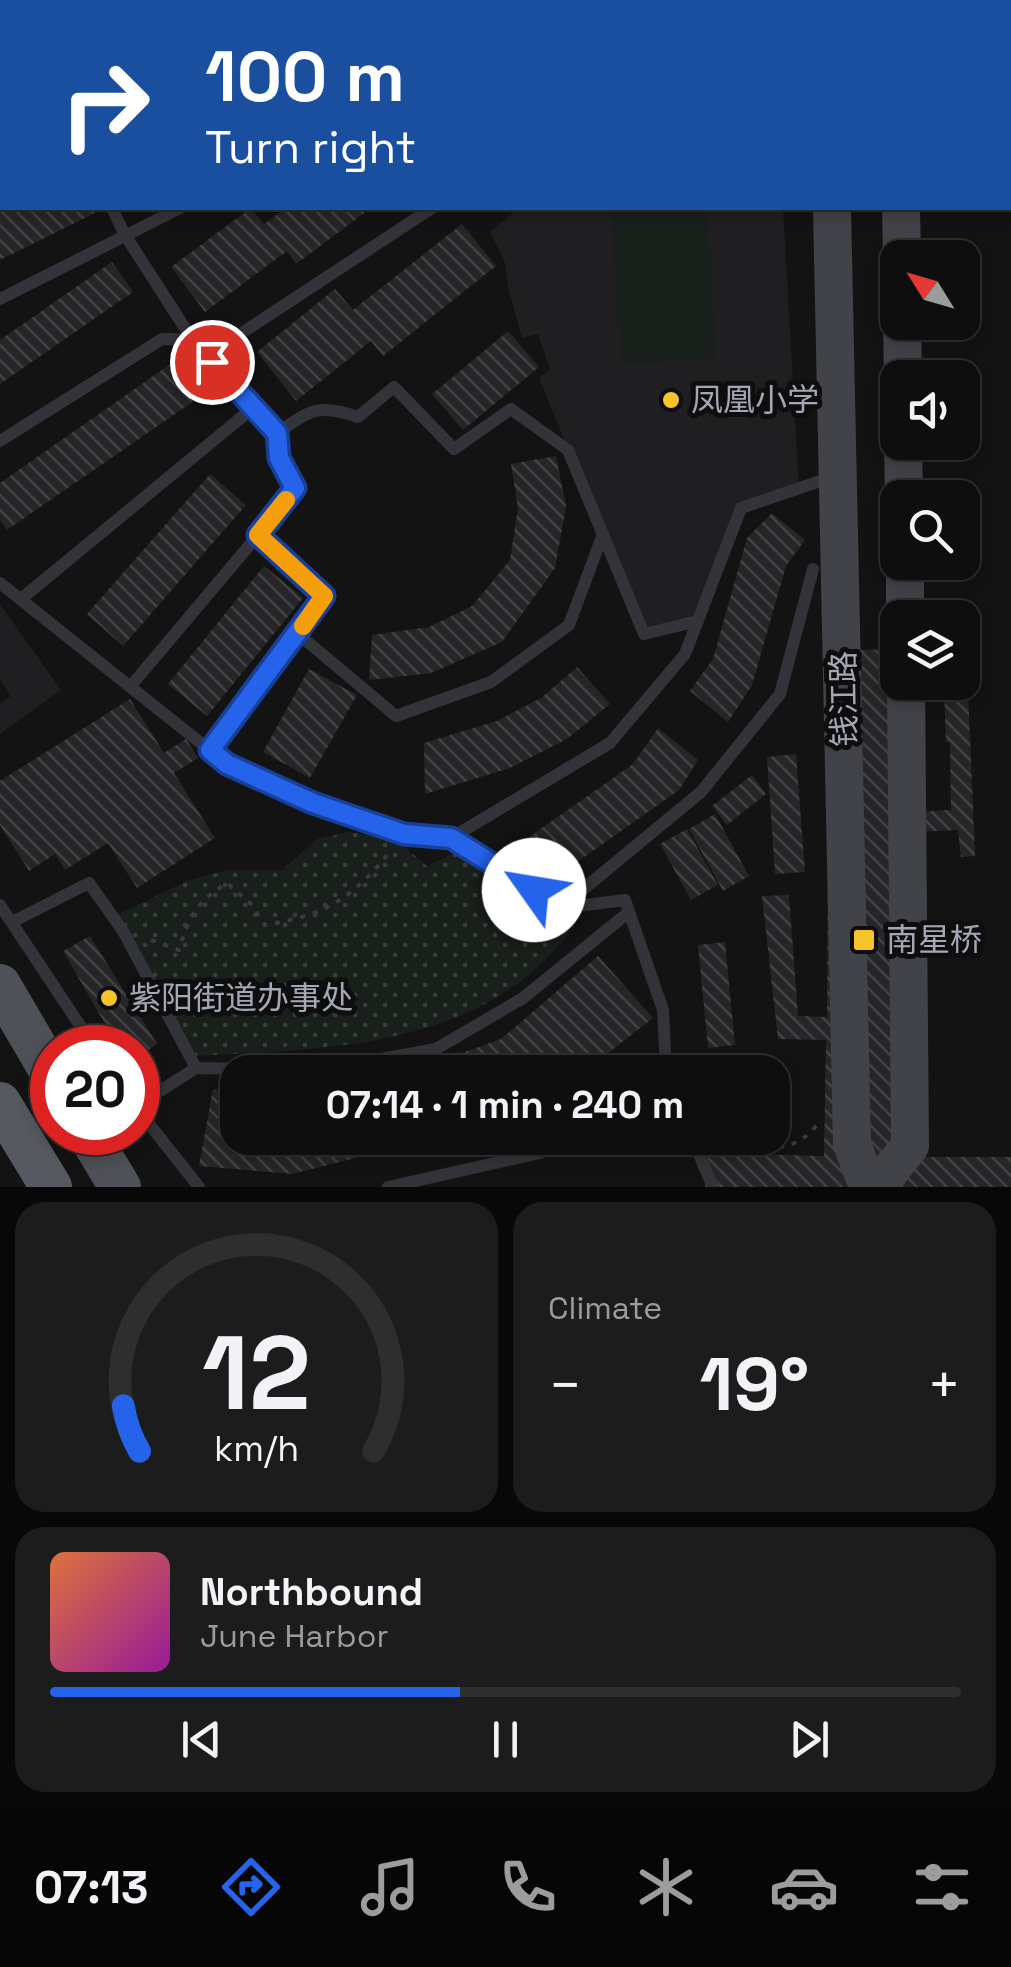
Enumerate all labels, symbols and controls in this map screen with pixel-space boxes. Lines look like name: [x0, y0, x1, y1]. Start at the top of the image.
text: 100 m: [205, 32, 405, 121]
icon: right: [40, 40, 170, 170]
text: Turn right: [205, 119, 416, 176]
north arrow: [880, 240, 980, 340]
map controls: [880, 240, 980, 700]
pin: [170, 320, 255, 405]
icon: arrive: [185, 335, 240, 390]
button: sound: [880, 360, 980, 460]
place label: 凤凰小学: [691, 380, 819, 420]
marker: 凤凰小学: [660, 389, 682, 411]
button: search: [880, 480, 980, 580]
button: layers: [880, 600, 980, 700]
street label: 钱江路: [823, 651, 865, 747]
position arrow: [482, 838, 586, 942]
place label: 南星桥: [886, 920, 982, 960]
marker: 南星桥: [851, 927, 877, 953]
place label: 紫阳街道办事处: [129, 978, 353, 1018]
marker: 紫阳街道办事处: [98, 987, 120, 1009]
speed limit sign: 20: [30, 1025, 160, 1155]
text: 07:14 · 1 min · 240 m: [326, 1081, 684, 1129]
text: Climate: [548, 1288, 662, 1328]
text: 12: [202, 1307, 311, 1439]
text: 19°: [700, 1336, 809, 1432]
text: −: [548, 1350, 582, 1420]
text: +: [927, 1350, 961, 1420]
text: km/h: [214, 1426, 299, 1471]
text: Northbound: [200, 1568, 423, 1616]
text: June Harbor: [200, 1616, 388, 1656]
icon: previous: [174, 1712, 229, 1767]
icon: pause: [478, 1712, 533, 1767]
icon: next: [782, 1712, 837, 1767]
icon: directions: [216, 1852, 286, 1922]
icon: music: [355, 1852, 425, 1922]
icon: phone: [493, 1852, 563, 1922]
icon: climate: [631, 1852, 701, 1922]
icon: car: [769, 1852, 839, 1922]
icon: filters: [907, 1852, 977, 1922]
text: 07:13: [34, 1859, 148, 1916]

